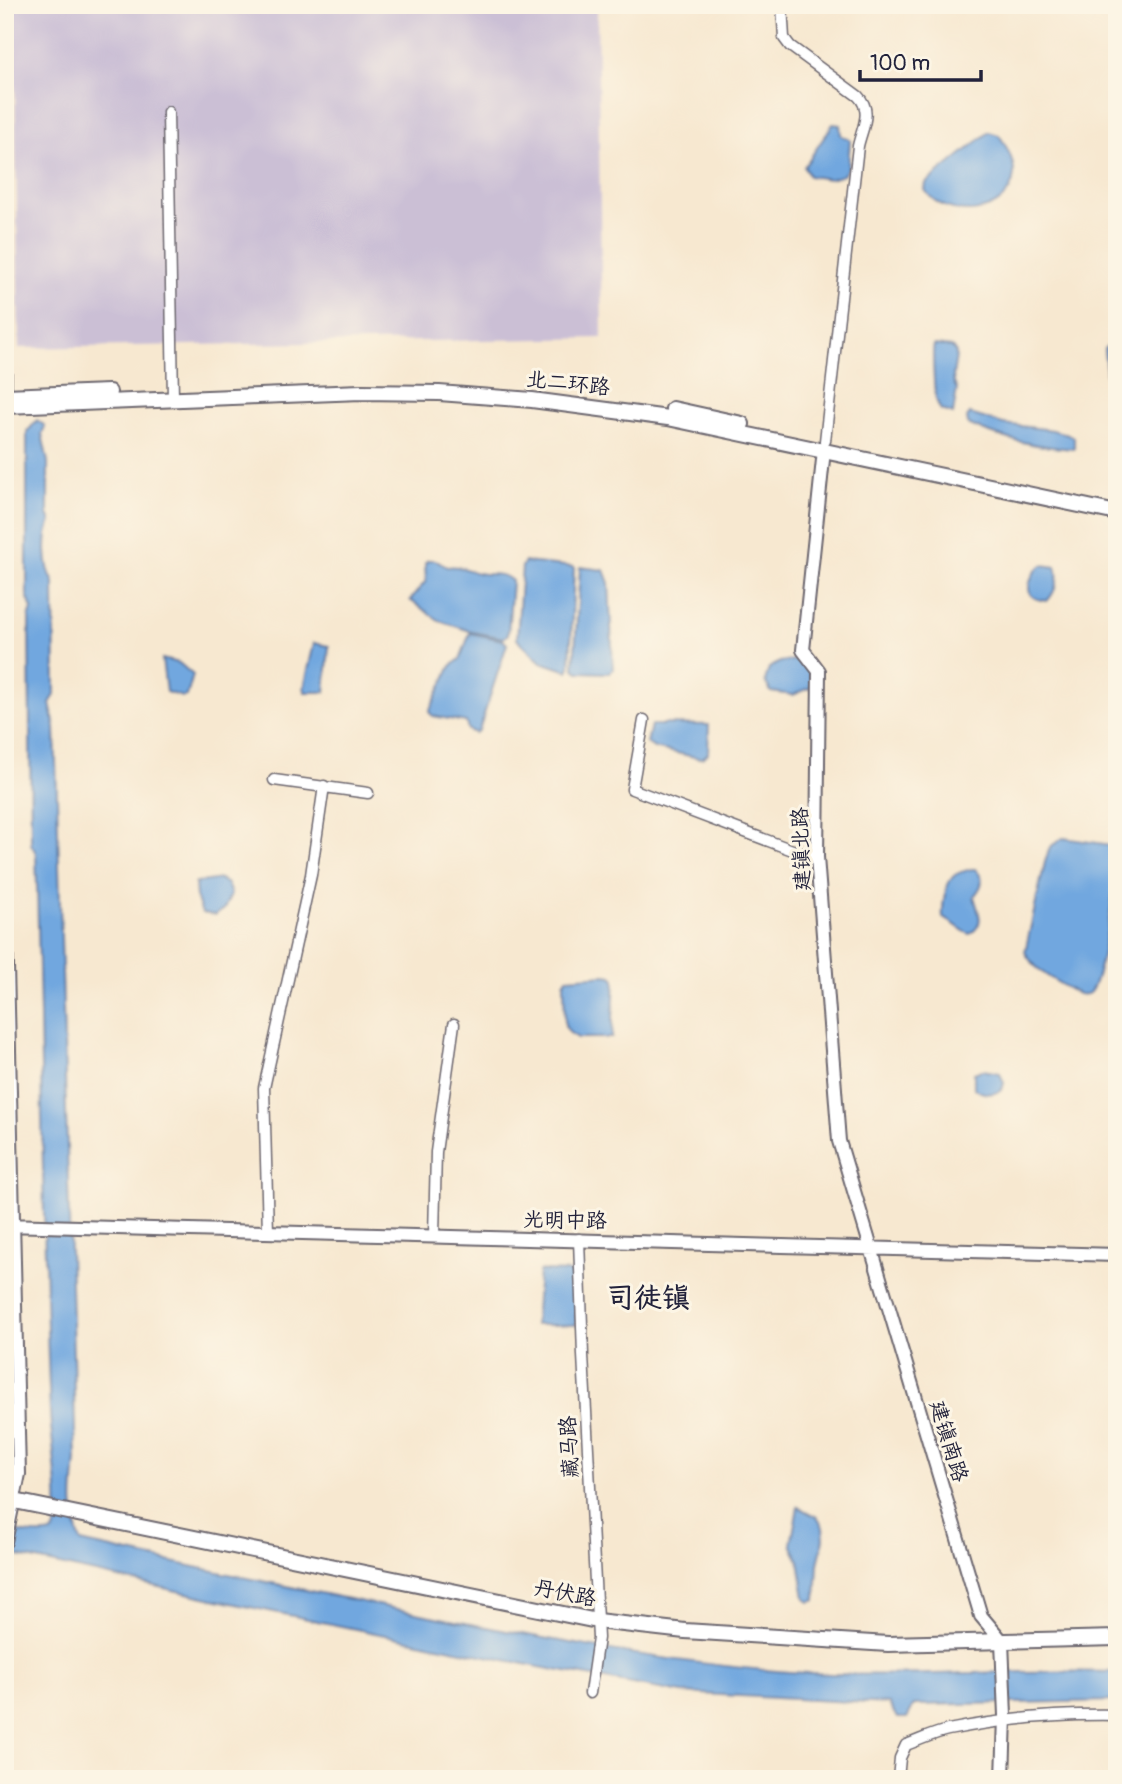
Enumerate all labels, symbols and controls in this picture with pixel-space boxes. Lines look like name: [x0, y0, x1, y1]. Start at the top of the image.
scale bar: [860, 38, 980, 82]
text: 100 m: [870, 50, 930, 77]
street label: 北二环路: [525, 366, 611, 401]
street label: 建镇北路: [787, 807, 816, 891]
street label: 光明中路: [523, 1206, 607, 1235]
district label: 司徒镇: [606, 1281, 690, 1316]
street label: 建镇南路: [923, 1397, 974, 1485]
street label: 藏马路: [554, 1415, 585, 1479]
street label: 丹伏路: [531, 1574, 598, 1613]

